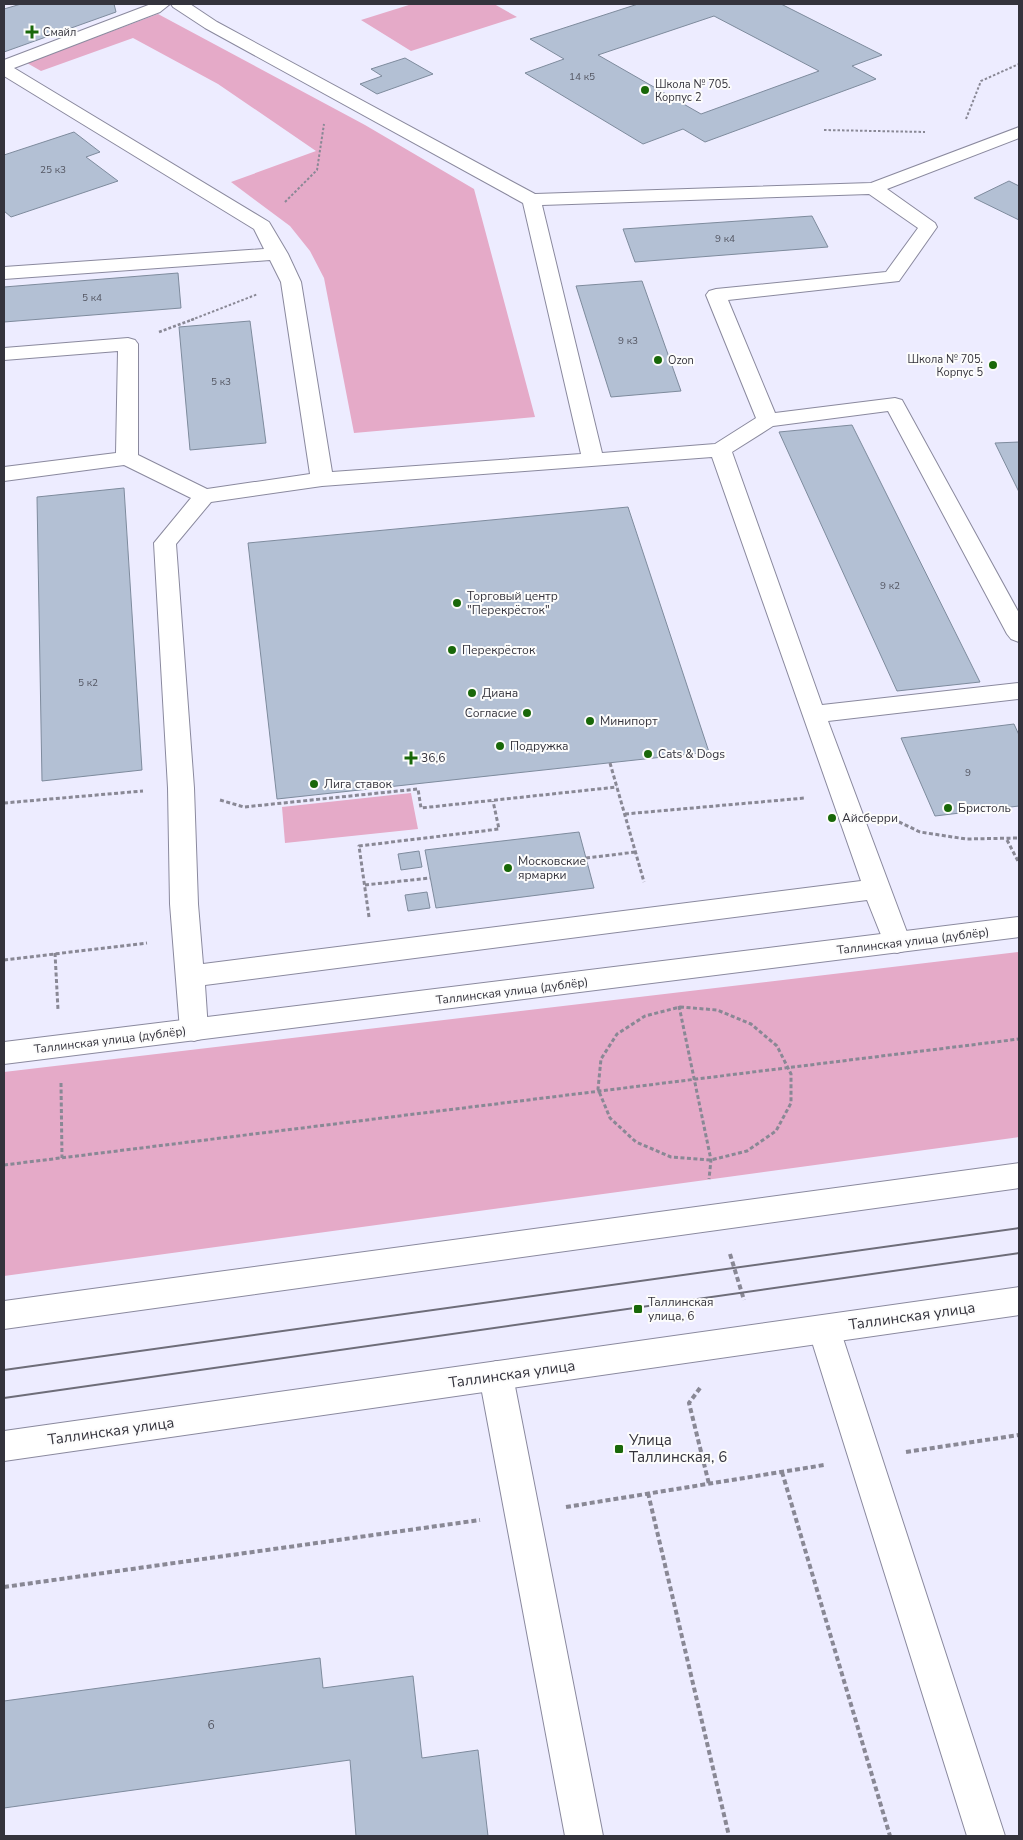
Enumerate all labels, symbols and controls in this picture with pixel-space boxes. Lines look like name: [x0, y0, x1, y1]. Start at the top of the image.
marker: Смайл: [25, 25, 39, 39]
place label: Смайл: [43, 25, 76, 40]
house number: 14 к5: [569, 70, 595, 84]
place label: Школа № 705. Корпус 2: [655, 77, 731, 105]
marker: Школа № 705. Корпус 2: [639, 84, 651, 96]
house number: 25 к3: [40, 163, 66, 177]
house number: 9 к4: [715, 232, 735, 246]
house number: 5 к4: [82, 291, 102, 305]
house number: 9 к3: [618, 334, 638, 348]
place label: Школа № 705. Корпус 5: [907, 352, 983, 380]
place label: Ozon: [668, 353, 694, 368]
marker: Ozon: [652, 354, 664, 366]
marker: Школа № 705. Корпус 5: [987, 359, 999, 371]
house number: 5 к3: [211, 375, 231, 389]
house number: 9 к2: [880, 579, 900, 593]
place label: Торговый центр "Перекрёсток": [467, 588, 558, 618]
marker: Торговый центр "Перекрёсток": [451, 597, 463, 609]
place label: Перекрёсток: [462, 642, 536, 658]
marker: Перекрёсток: [446, 644, 458, 656]
house number: 5 к2: [78, 676, 98, 690]
place label: Диана: [482, 685, 518, 701]
marker: Диана: [466, 687, 478, 699]
place label: Согласие: [465, 705, 517, 721]
marker: Согласие: [521, 707, 533, 719]
place label: Минипорт: [600, 713, 658, 729]
marker: Минипорт: [584, 715, 596, 727]
place label: Подружка: [510, 738, 569, 754]
marker: Подружка: [494, 740, 506, 752]
place label: Cats & Dogs: [658, 746, 725, 762]
marker: Cats & Dogs: [642, 748, 654, 760]
place label: 36,6: [421, 750, 445, 766]
marker: 36,6: [405, 752, 417, 764]
house number: 9: [965, 766, 971, 780]
place label: Лига ставок: [324, 776, 393, 792]
marker: Лига ставок: [308, 778, 320, 790]
place label: Бристоль: [958, 800, 1011, 816]
marker: Бристоль: [942, 802, 954, 814]
place label: Айсберри: [842, 810, 898, 826]
marker: Айсберри: [826, 812, 838, 824]
place label: Московские ярмарки: [518, 853, 586, 883]
marker: Московские ярмарки: [502, 862, 514, 874]
street label: Таллинская улица (дублёр): [836, 924, 990, 958]
street label: Таллинская улица (дублёр): [435, 974, 589, 1008]
street label: Таллинская улица (дублёр): [33, 1023, 187, 1057]
place label: Таллинская улица, 6: [648, 1294, 714, 1324]
street label: Таллинская улица: [847, 1297, 977, 1335]
marker: Таллинская улица, 6: [632, 1303, 644, 1315]
street label: Таллинская улица: [447, 1355, 577, 1393]
street label: Таллинская улица: [46, 1412, 176, 1450]
place label: Улица Таллинская, 6: [628, 1430, 727, 1467]
marker: Улица Таллинская, 6: [613, 1443, 625, 1455]
house number: 6: [207, 1717, 215, 1733]

